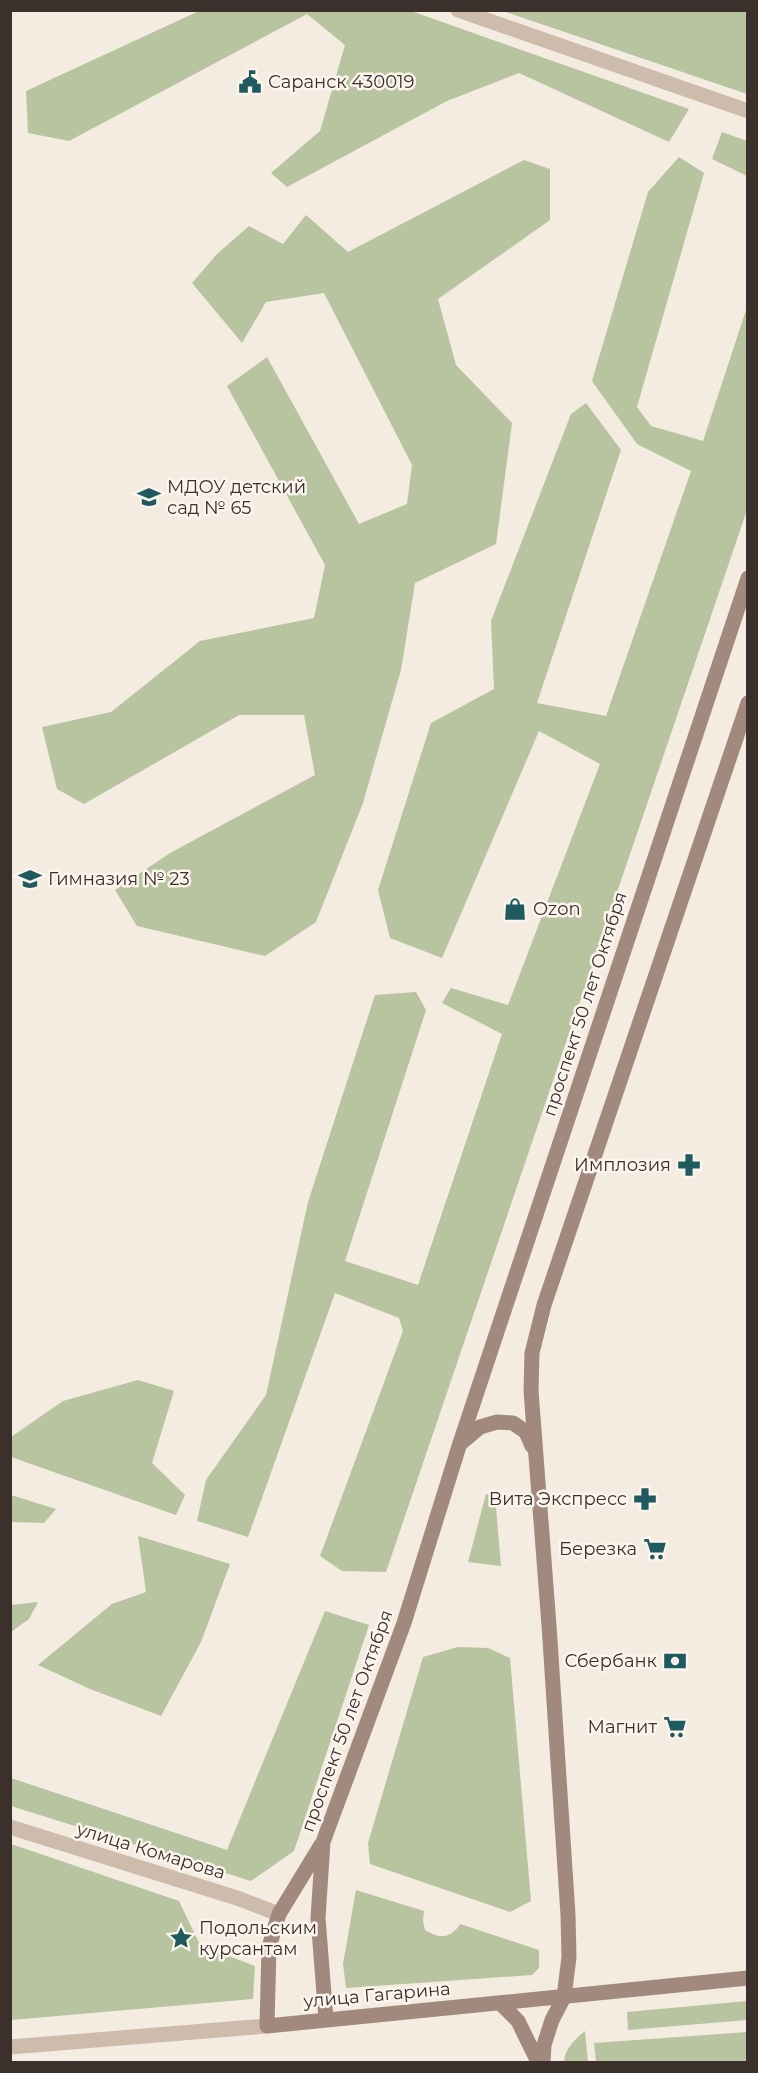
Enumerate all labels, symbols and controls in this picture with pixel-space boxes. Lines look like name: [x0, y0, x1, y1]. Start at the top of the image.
public building icon: Саранск 430019: [237, 69, 263, 95]
place label: Саранск 430019: [268, 71, 415, 93]
place label: МДОУ детский сад № 65: [167, 476, 306, 519]
school or university icon: МДОУ детский сад № 65: [136, 484, 162, 510]
school or university icon: Гимназия № 23: [17, 866, 43, 892]
place label: Гимназия № 23: [48, 868, 190, 890]
street label: проспект 50 лет Октября: [538, 889, 632, 1119]
shop icon: Ozon: [502, 896, 528, 922]
place label: Ozon: [533, 898, 581, 920]
pharmacy icon: Имплозия: [676, 1152, 702, 1178]
place label: Имплозия: [574, 1154, 671, 1176]
pharmacy icon: Вита Экспресс: [632, 1486, 658, 1512]
place label: Вита Экспресс: [489, 1488, 627, 1510]
supermarket icon: Березка: [642, 1536, 668, 1562]
place label: Березка: [559, 1538, 637, 1560]
street label: проспект 50 лет Октября: [297, 1607, 397, 1835]
bank icon: Сбербанк: [662, 1648, 688, 1674]
place label: Сбербанк: [565, 1650, 658, 1672]
supermarket icon: Магнит: [662, 1714, 688, 1740]
place label: Магнит: [588, 1716, 657, 1738]
street label: улица Комарова: [73, 1818, 228, 1884]
place label: Подольским курсантам: [199, 1917, 317, 1960]
place icon: Подольским курсантам: [168, 1925, 194, 1951]
street label: улица Гагарина: [302, 1978, 451, 2012]

